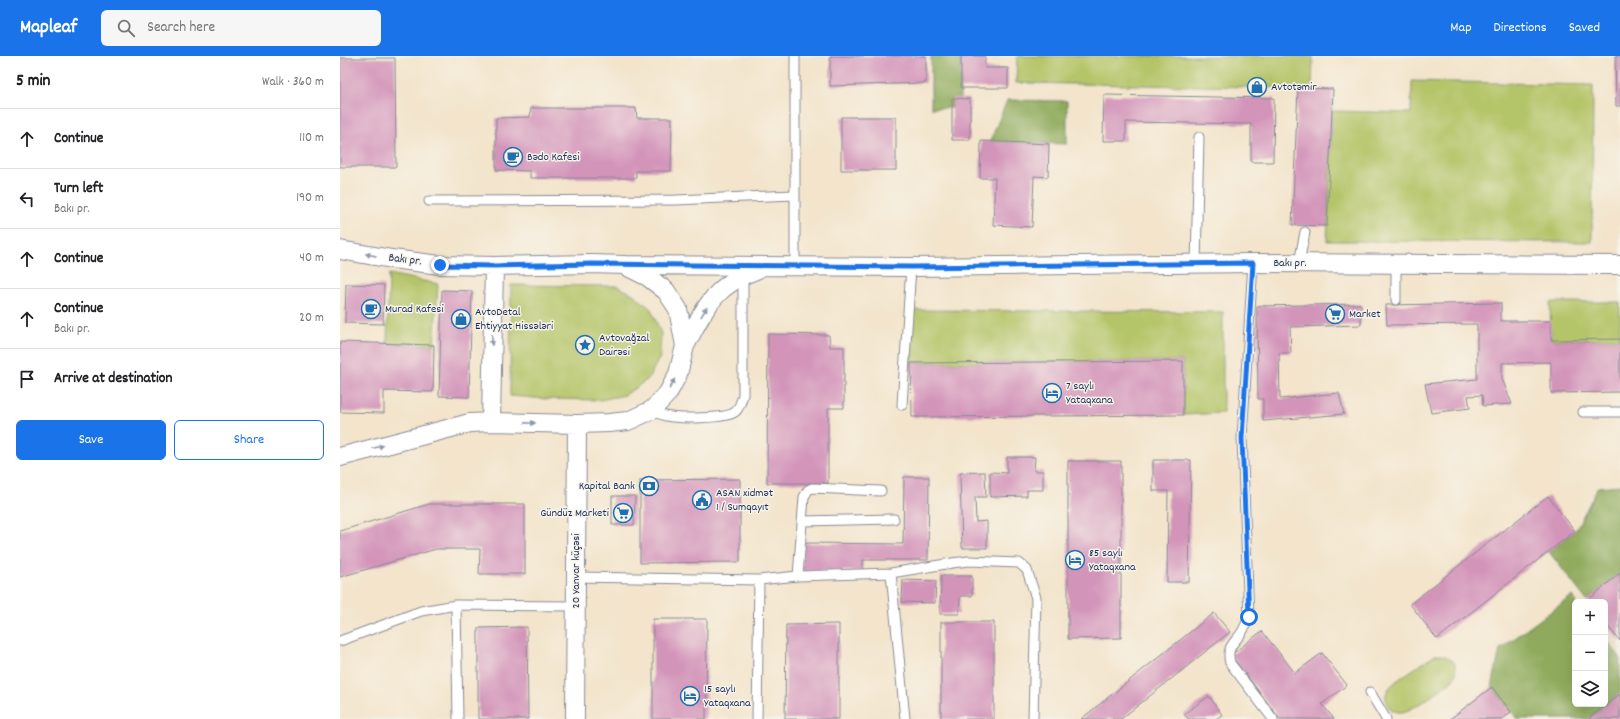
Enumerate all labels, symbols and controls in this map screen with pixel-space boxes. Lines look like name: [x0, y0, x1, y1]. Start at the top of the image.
search box: [101, 10, 381, 46]
text: Mapleaf: [20, 15, 77, 42]
icon: search: [115, 17, 137, 39]
text: Search here: [147, 17, 215, 39]
text: Map: [1450, 18, 1472, 38]
text: Directions: [1494, 18, 1547, 38]
text: Saved: [1569, 18, 1600, 38]
text: 5 min: [16, 70, 50, 94]
text: Walk · 360 m: [262, 73, 324, 92]
shop icon: Avtotəmir: [1246, 76, 1268, 98]
place label: Avtotəmir: [1271, 79, 1317, 96]
icon: ahead: [16, 128, 38, 150]
text: Continue: [54, 128, 103, 150]
text: 110 m: [299, 129, 324, 148]
cafe icon: Bədo Kafesi: [502, 146, 524, 168]
place label: Bədo Kafesi: [527, 149, 579, 166]
text: Turn left: [54, 178, 103, 200]
icon: left: [16, 188, 38, 210]
text: 190 m: [296, 189, 324, 208]
text: Bakı pr.: [54, 200, 90, 219]
icon: ahead: [16, 248, 38, 270]
text: Continue: [54, 248, 103, 270]
text: 40 m: [300, 249, 324, 268]
street label: Bakı pr.: [388, 250, 423, 270]
one-way arrow: [365, 252, 377, 258]
street label: Bakı pr.: [1273, 255, 1307, 272]
route end: [431, 256, 449, 274]
text: Continue: [54, 298, 103, 320]
cafe icon: Murad Kafesi: [360, 298, 382, 320]
place label: Murad Kafesi: [385, 301, 444, 318]
supermarket icon: Market: [1324, 303, 1346, 325]
place label: AvtoDetal Ehtiyyat Hissələri: [475, 304, 553, 335]
one-way arrow: [700, 306, 708, 317]
place label: Market: [1349, 306, 1381, 323]
icon: ahead: [16, 308, 38, 330]
shop icon: AvtoDetal Ehtiyyat Hissələri: [450, 308, 472, 330]
text: 20 m: [299, 309, 324, 328]
text: Bakı pr.: [54, 320, 90, 339]
place label: Avtovağzal Dairəsi: [599, 330, 649, 361]
one-way arrow: [489, 334, 495, 347]
place icon: Avtovağzal Dairəsi: [574, 334, 596, 356]
icon: arrive: [16, 368, 38, 390]
text: Arrive at destination: [54, 368, 172, 390]
one-way arrow: [669, 378, 676, 390]
place label: 7 saylı Yataqxana: [1066, 378, 1113, 409]
hotel icon: 7 saylı Yataqxana: [1041, 382, 1063, 404]
button: Save: [16, 420, 166, 460]
button: Share: [174, 420, 324, 460]
one-way arrow: [524, 420, 537, 426]
one-way arrow: [371, 443, 384, 449]
bank icon: Kapital Bank: [638, 475, 660, 497]
place label: Kapital Bank: [579, 478, 635, 495]
place label: ASAN xidmət 1 / Sumqayıt: [716, 485, 774, 516]
public building icon: ASAN xidmət 1 / Sumqayıt: [691, 489, 713, 511]
supermarket icon: Gündüz Marketi: [612, 502, 634, 524]
place label: Gündüz Marketi: [540, 505, 609, 522]
street label: 20 Yanvar küçəsi: [568, 533, 585, 609]
place label: 85 saylı Yataqxana: [1089, 545, 1136, 576]
hotel icon: 85 saylı Yataqxana: [1064, 549, 1086, 571]
map controls: [1572, 599, 1608, 707]
button: +: [1572, 599, 1608, 635]
route start: [1240, 608, 1258, 626]
button: −: [1572, 635, 1608, 671]
button: layers: [1572, 671, 1608, 707]
place label: 15 saylı Yataqxana: [704, 681, 751, 712]
hotel icon: 15 saylı Yataqxana: [679, 685, 701, 707]

